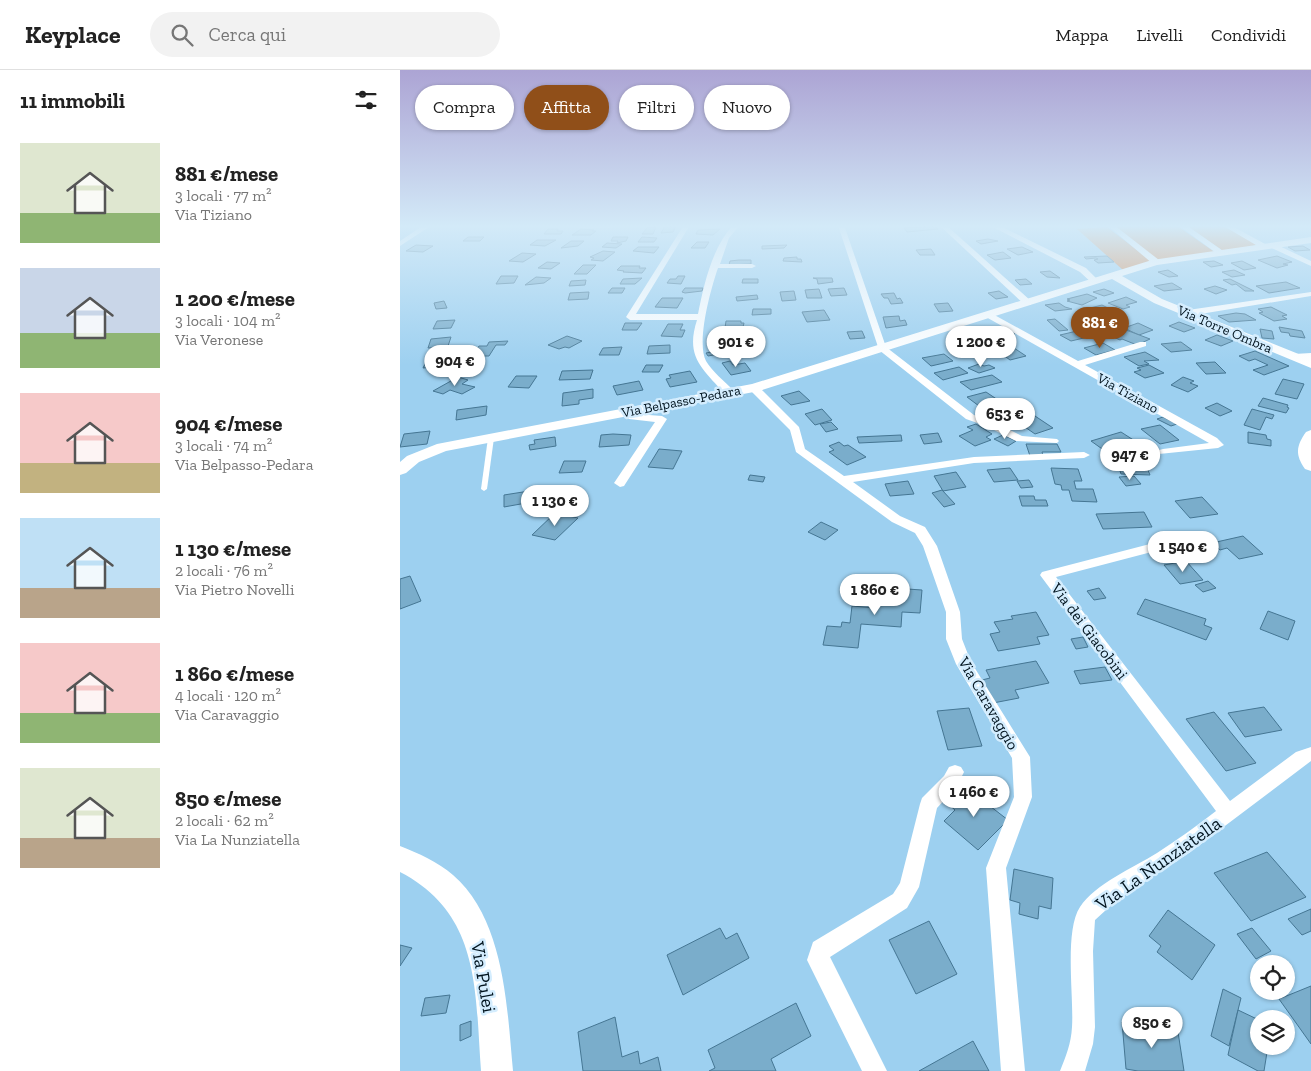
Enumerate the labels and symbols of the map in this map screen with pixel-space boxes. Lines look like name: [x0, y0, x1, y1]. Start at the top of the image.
street label: Via Torre Ombra: [1174, 301, 1275, 357]
pin: 881 €: [1065, 306, 1135, 349]
pin: 901 €: [701, 326, 771, 368]
pin: 1 200 €: [935, 326, 1027, 368]
pin: 904 €: [420, 344, 490, 387]
street label: Via Tiziano: [1093, 369, 1161, 417]
street label: Via Belpasso-Pedara: [619, 382, 742, 422]
pin: 653 €: [970, 398, 1040, 440]
pin: 947 €: [1095, 438, 1165, 481]
pin: 1 130 €: [509, 484, 601, 527]
pin: 1 540 €: [1137, 530, 1229, 573]
pin: 1 860 €: [829, 574, 921, 616]
street label: Via dei Giacobini: [1047, 579, 1132, 684]
street label: Via Caravaggio: [954, 653, 1023, 753]
pin: 1 460 €: [928, 776, 1020, 818]
street label: Via La Nunziatella: [1090, 811, 1226, 916]
street label: Via Pulei: [466, 939, 501, 1014]
pin: 850 €: [1117, 1006, 1187, 1049]

